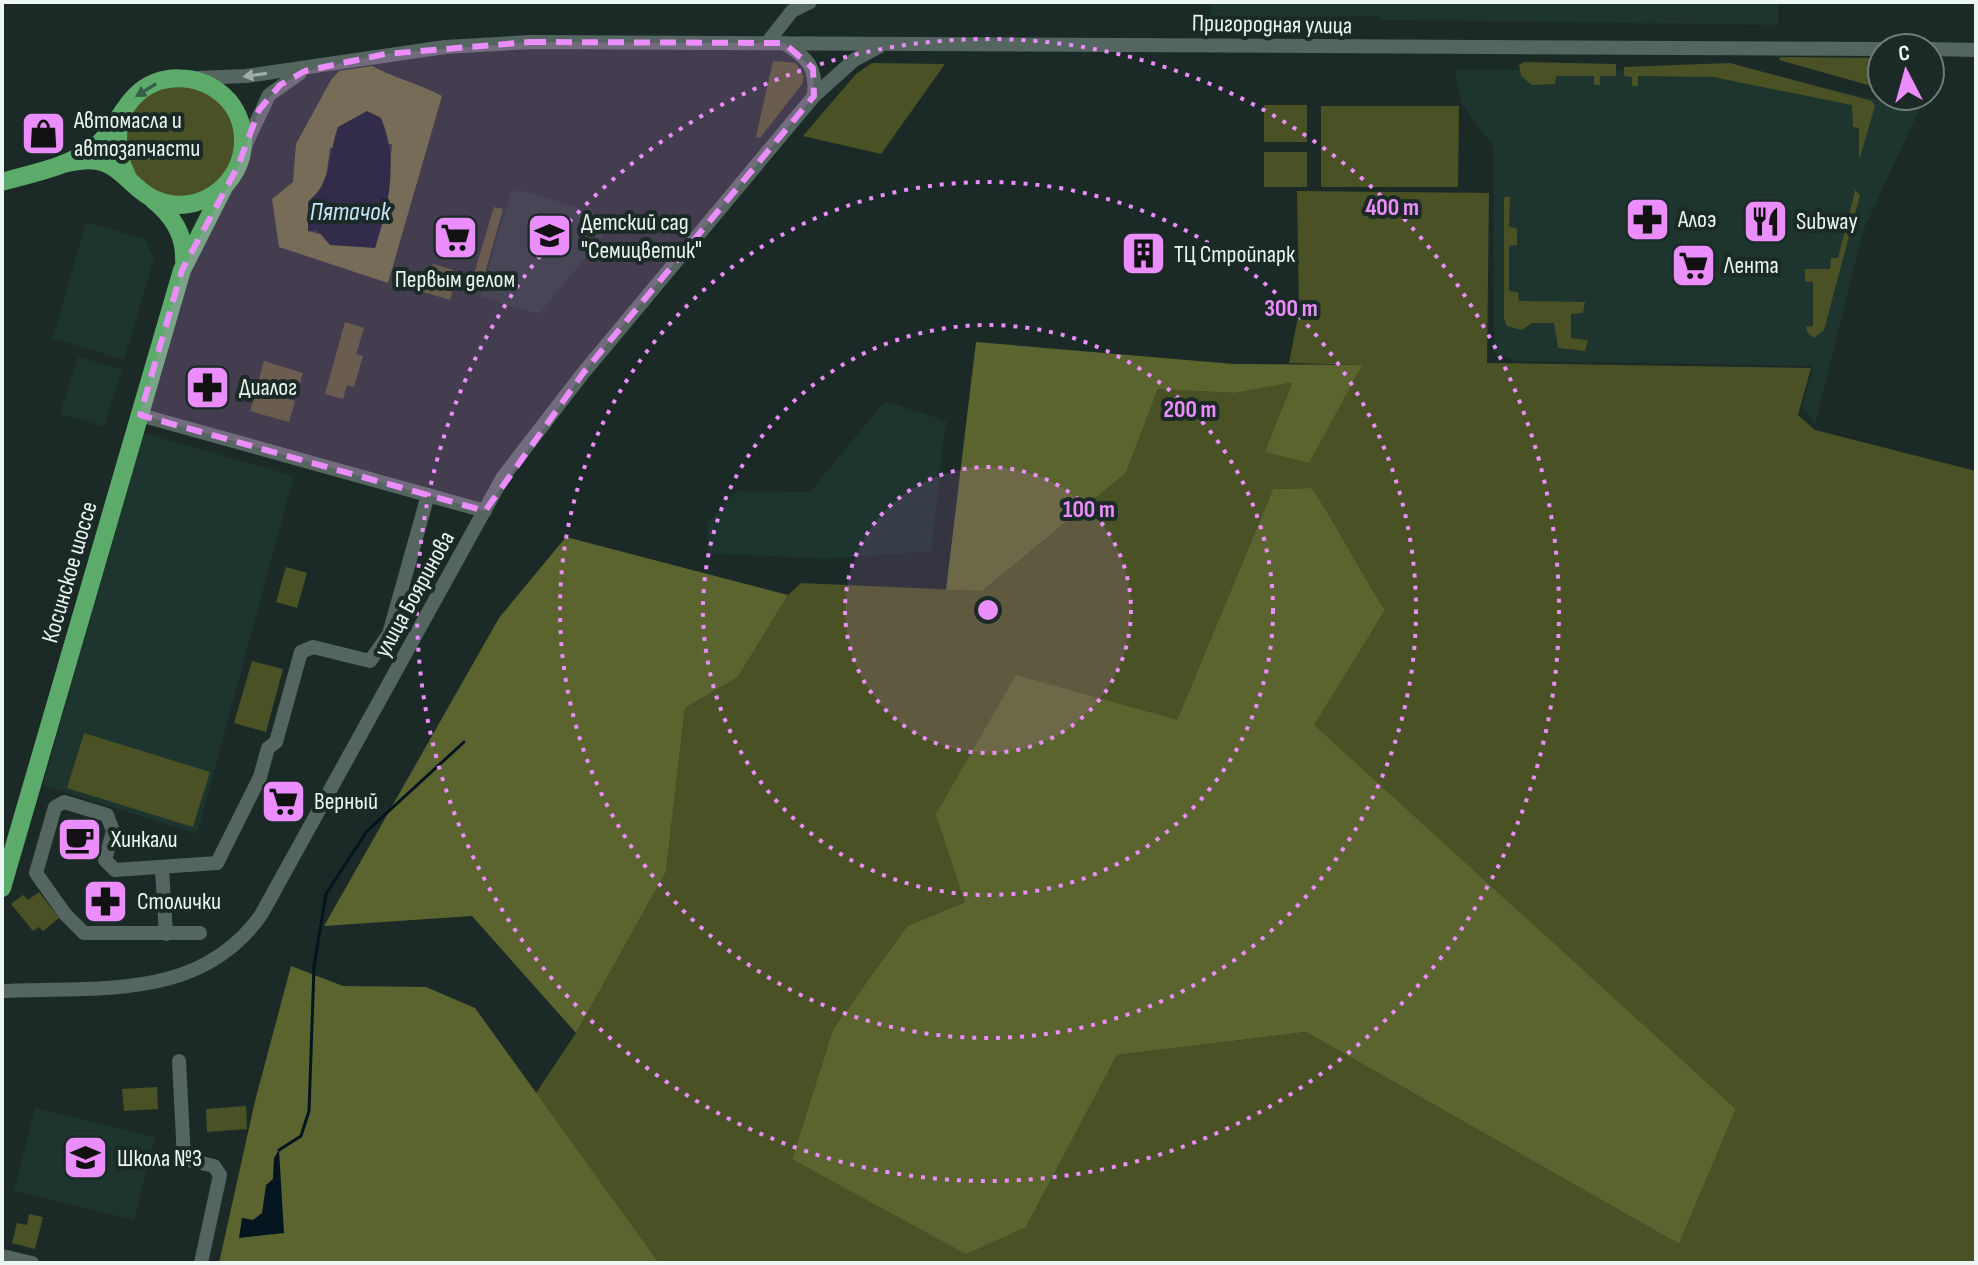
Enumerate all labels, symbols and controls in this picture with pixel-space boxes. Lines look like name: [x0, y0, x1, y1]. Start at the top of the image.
street label: Пригородная улица: [1192, 9, 1352, 40]
north arrow: [1866, 32, 1946, 112]
text: С: [1897, 40, 1911, 68]
one-way arrow: [242, 69, 267, 82]
one-way arrow: [135, 82, 157, 96]
place label: Автомасла и автозапчасти: [73, 106, 200, 163]
shop icon: Автомасла и автозапчасти: [19, 110, 67, 158]
text: 400 m: [1365, 193, 1419, 222]
pharmacy icon: Алоэ: [1623, 195, 1671, 243]
water label: Пятачок: [310, 197, 391, 228]
restaurant icon: Subway: [1741, 197, 1789, 245]
place label: Алоэ: [1677, 205, 1716, 234]
place label: Subway: [1796, 207, 1858, 236]
place label: Детский сад "Семицветик": [581, 208, 702, 265]
school or university icon: Детский сад "Семицветик": [526, 212, 574, 260]
supermarket icon: Первым делом: [431, 213, 479, 261]
building icon: ТЦ Стройпарк: [1119, 230, 1167, 278]
place label: ТЦ Стройпарк: [1174, 240, 1296, 269]
supermarket icon: Лента: [1669, 241, 1717, 289]
place label: Лента: [1723, 251, 1779, 280]
place label: Первым делом: [395, 265, 515, 294]
text: 300 m: [1264, 294, 1318, 323]
pharmacy icon: Диалог: [184, 363, 232, 411]
place label: Диалог: [239, 373, 297, 402]
text: 200 m: [1163, 395, 1217, 424]
text: 100 m: [1063, 495, 1115, 524]
street label: Косинское шоссе: [35, 498, 104, 646]
street label: улица Бояринова: [368, 526, 461, 662]
centre of rings: [974, 596, 1002, 624]
supermarket icon: Верный: [259, 777, 307, 825]
place label: Верный: [314, 787, 378, 816]
cafe icon: Хинкали: [56, 815, 104, 863]
place label: Хинкали: [110, 825, 178, 854]
pharmacy icon: Столички: [82, 877, 130, 925]
place label: Столички: [137, 887, 221, 916]
school or university icon: Школа №3: [62, 1134, 110, 1182]
place label: Школа №3: [117, 1144, 202, 1173]

